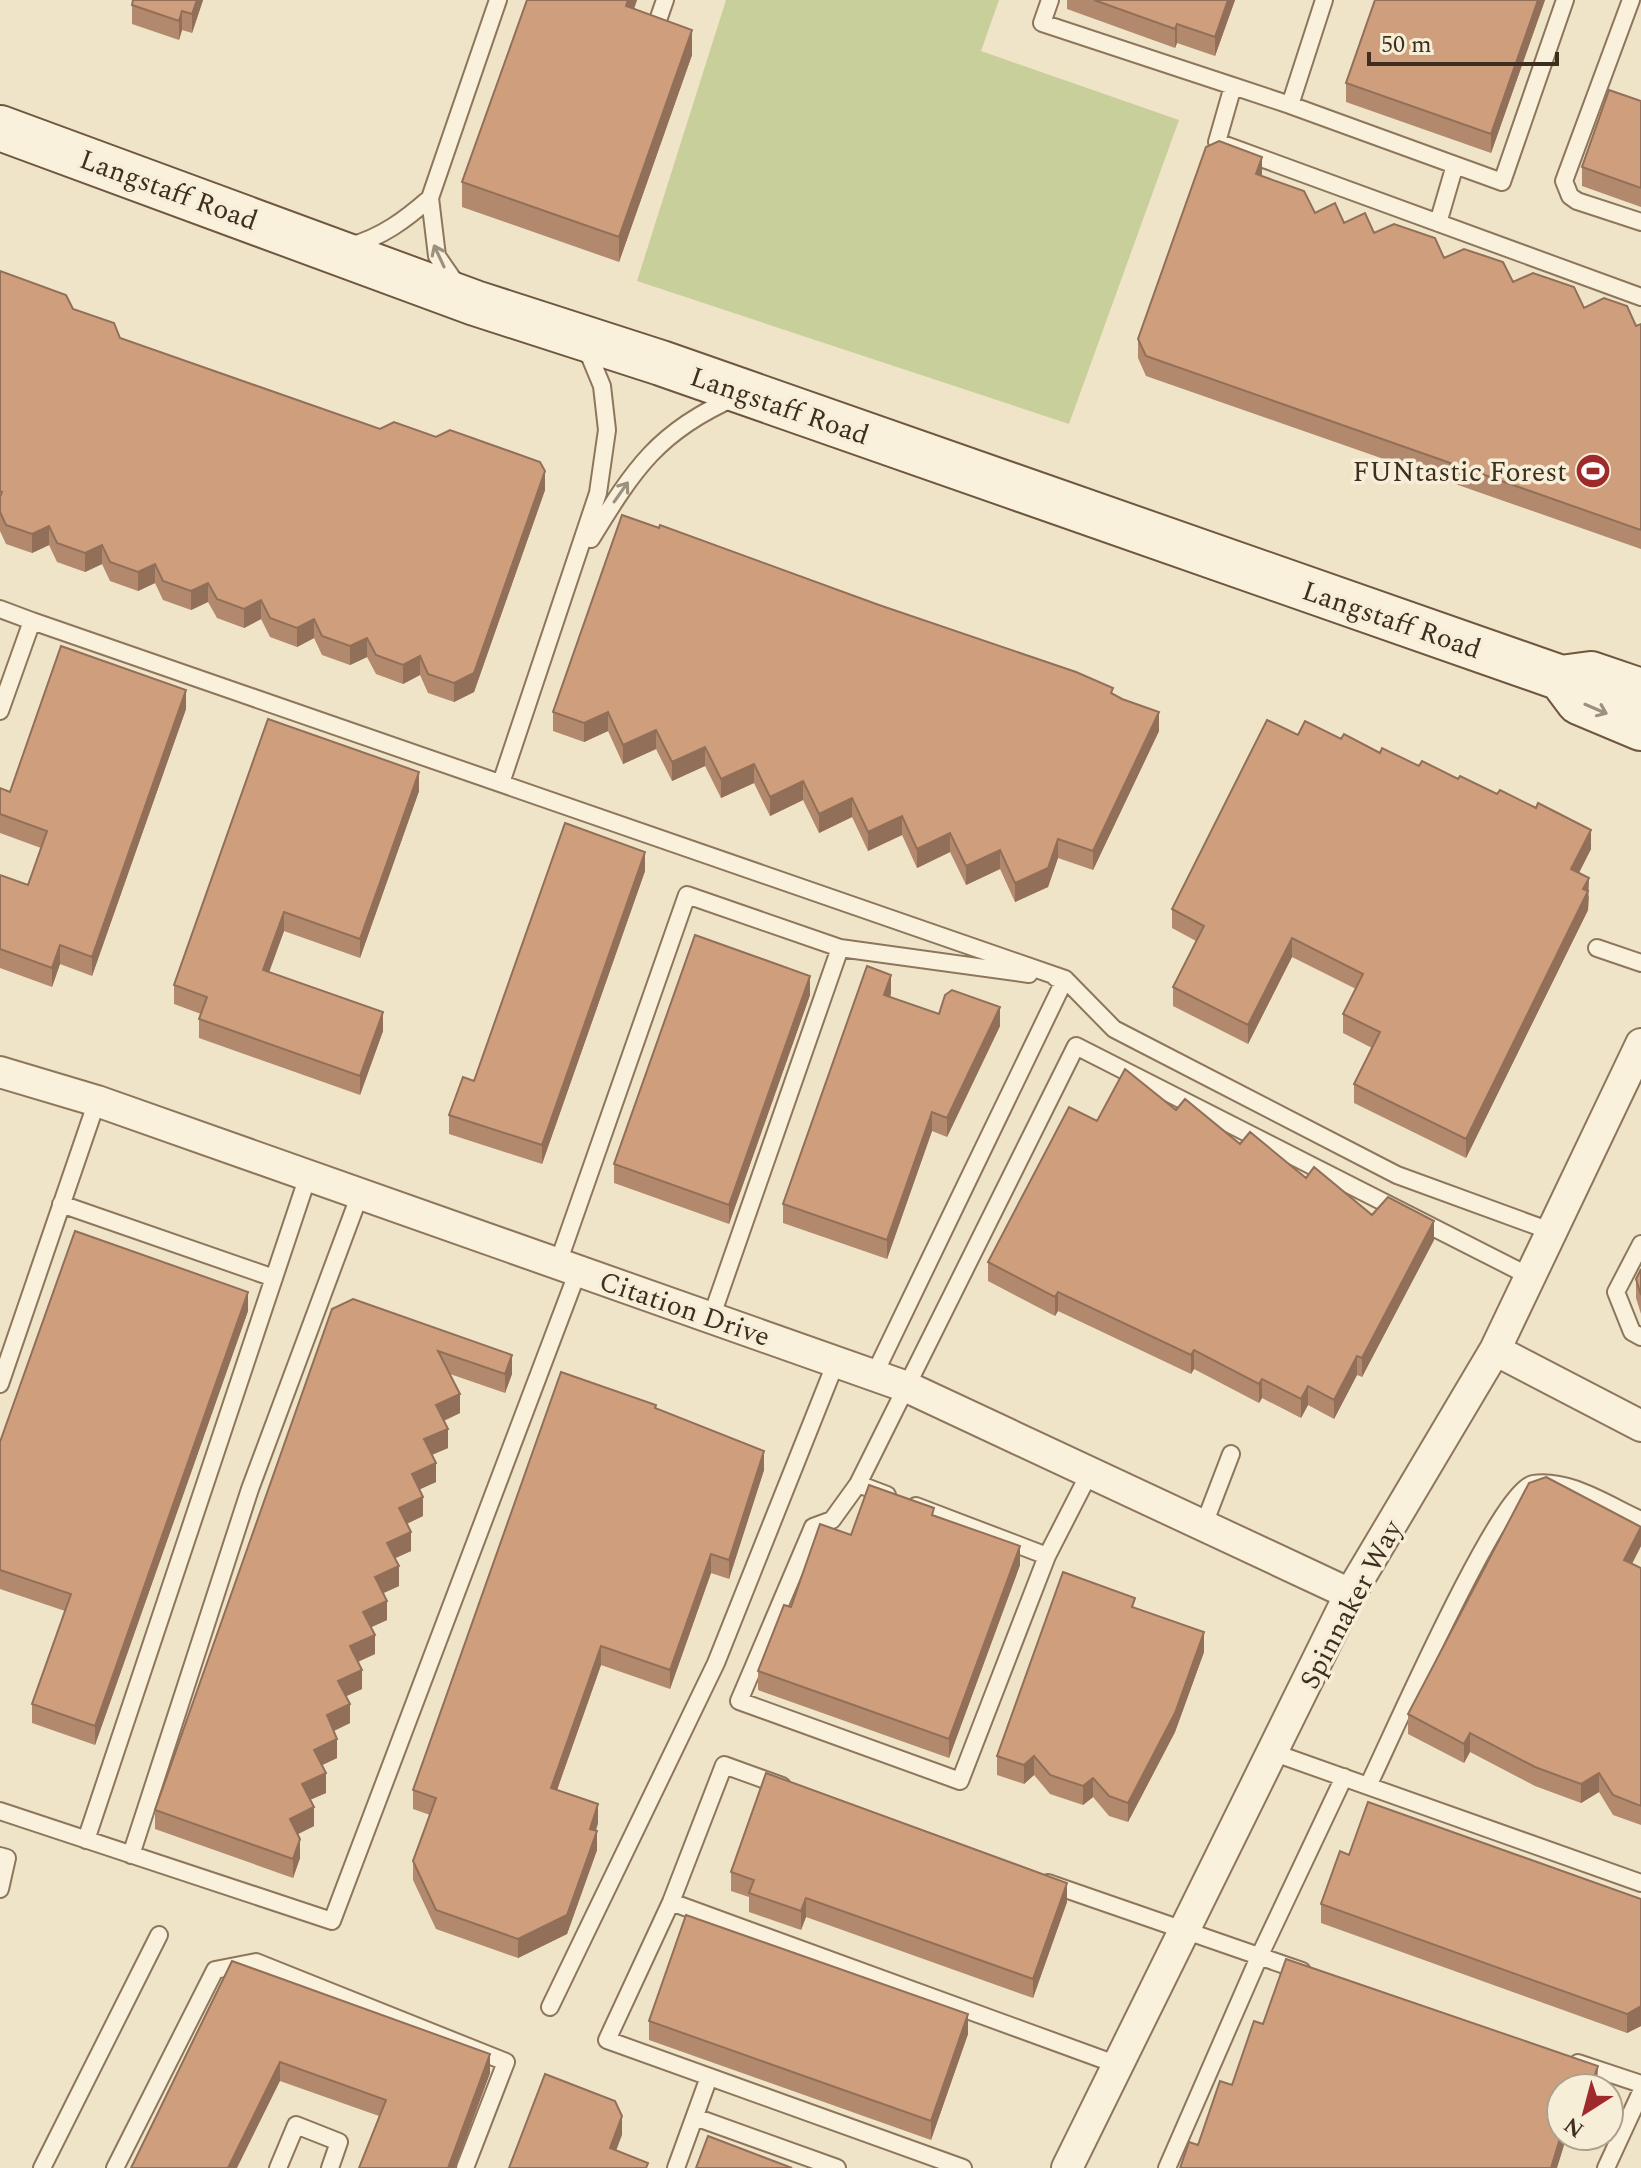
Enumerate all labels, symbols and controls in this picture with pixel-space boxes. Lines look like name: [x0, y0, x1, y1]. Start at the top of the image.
scale bar: [1369, 16, 1557, 66]
text: 50 m: [1381, 27, 1432, 63]
street label: Langstaff Road: [73, 138, 264, 243]
one-way arrow: [431, 245, 446, 269]
street label: Langstaff Road: [684, 356, 875, 457]
place label: FUNtastic Forest: [1352, 451, 1567, 494]
sports icon: FUNtastic Forest: [1574, 452, 1612, 490]
one-way arrow: [613, 481, 629, 503]
street label: Langstaff Road: [1296, 570, 1487, 671]
one-way arrow: [1583, 703, 1608, 718]
street label: Citation Drive: [593, 1260, 776, 1359]
street label: Spinnaker Way: [1289, 1511, 1415, 1697]
north arrow: [1545, 2072, 1625, 2152]
text: N: [1557, 2108, 1591, 2146]

